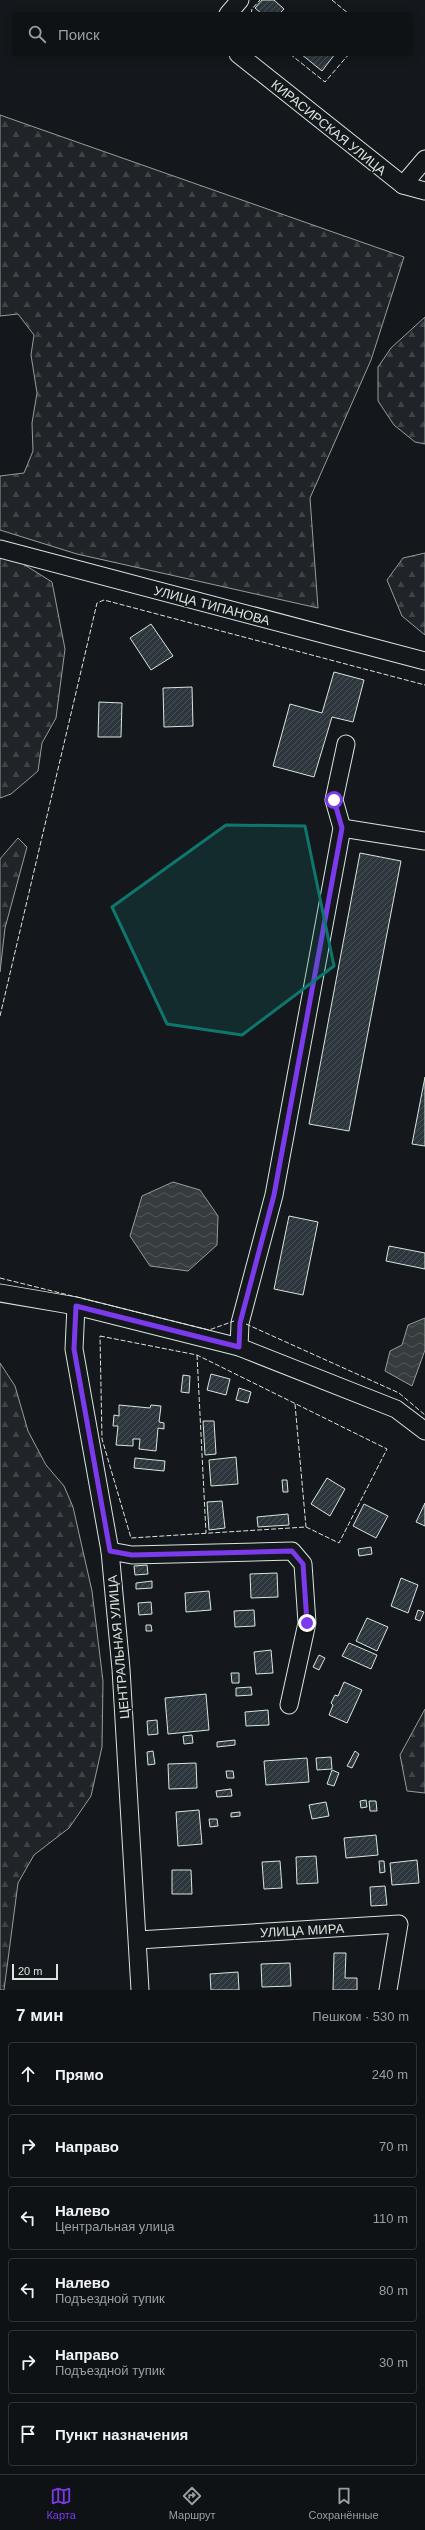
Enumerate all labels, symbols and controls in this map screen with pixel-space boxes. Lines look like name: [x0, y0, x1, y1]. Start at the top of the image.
search box: [12, 12, 413, 56]
icon: search: [26, 23, 48, 45]
text: Поиск: [58, 26, 100, 43]
street label: КИРАСИРСКАЯ УЛИЦА: [268, 77, 389, 178]
street label: УЛИЦА ТИПАНОВА: [152, 583, 272, 628]
route start: [325, 791, 343, 809]
street label: ЦЕНТРАЛЬНАЯ УЛИЦА: [105, 1574, 132, 1720]
route end: [298, 1614, 316, 1632]
street label: УЛИЦА МИРА: [260, 1921, 345, 1940]
scale bar: [12, 1962, 58, 1981]
text: 20 m: [18, 1965, 42, 1977]
text: 7 мин: [16, 2006, 63, 2025]
text: Пешком · 530 m: [312, 2009, 409, 2024]
icon: ahead: [17, 2063, 39, 2085]
text: Прямо: [55, 2066, 104, 2083]
text: 240 m: [372, 2067, 408, 2082]
icon: right: [17, 2135, 39, 2157]
text: Направо: [55, 2138, 119, 2155]
text: 70 m: [379, 2139, 408, 2154]
text: Налево: [55, 2202, 110, 2219]
icon: left: [17, 2207, 39, 2229]
text: 110 m: [373, 2211, 408, 2226]
text: Центральная улица: [55, 2219, 175, 2234]
text: Налево: [55, 2274, 110, 2291]
icon: left: [17, 2279, 39, 2301]
text: 80 m: [379, 2283, 408, 2298]
text: Подъездной тупик: [55, 2291, 165, 2306]
text: Направо: [55, 2346, 119, 2363]
icon: right: [17, 2351, 39, 2373]
text: 30 m: [379, 2355, 408, 2370]
text: Подъездной тупик: [55, 2363, 165, 2378]
icon: arrive: [17, 2423, 39, 2445]
text: Пункт назначения: [55, 2426, 188, 2443]
tab: Карта: [46, 2485, 76, 2521]
tab: Маршрут: [169, 2485, 216, 2521]
tab: Сохранённые: [309, 2485, 379, 2521]

